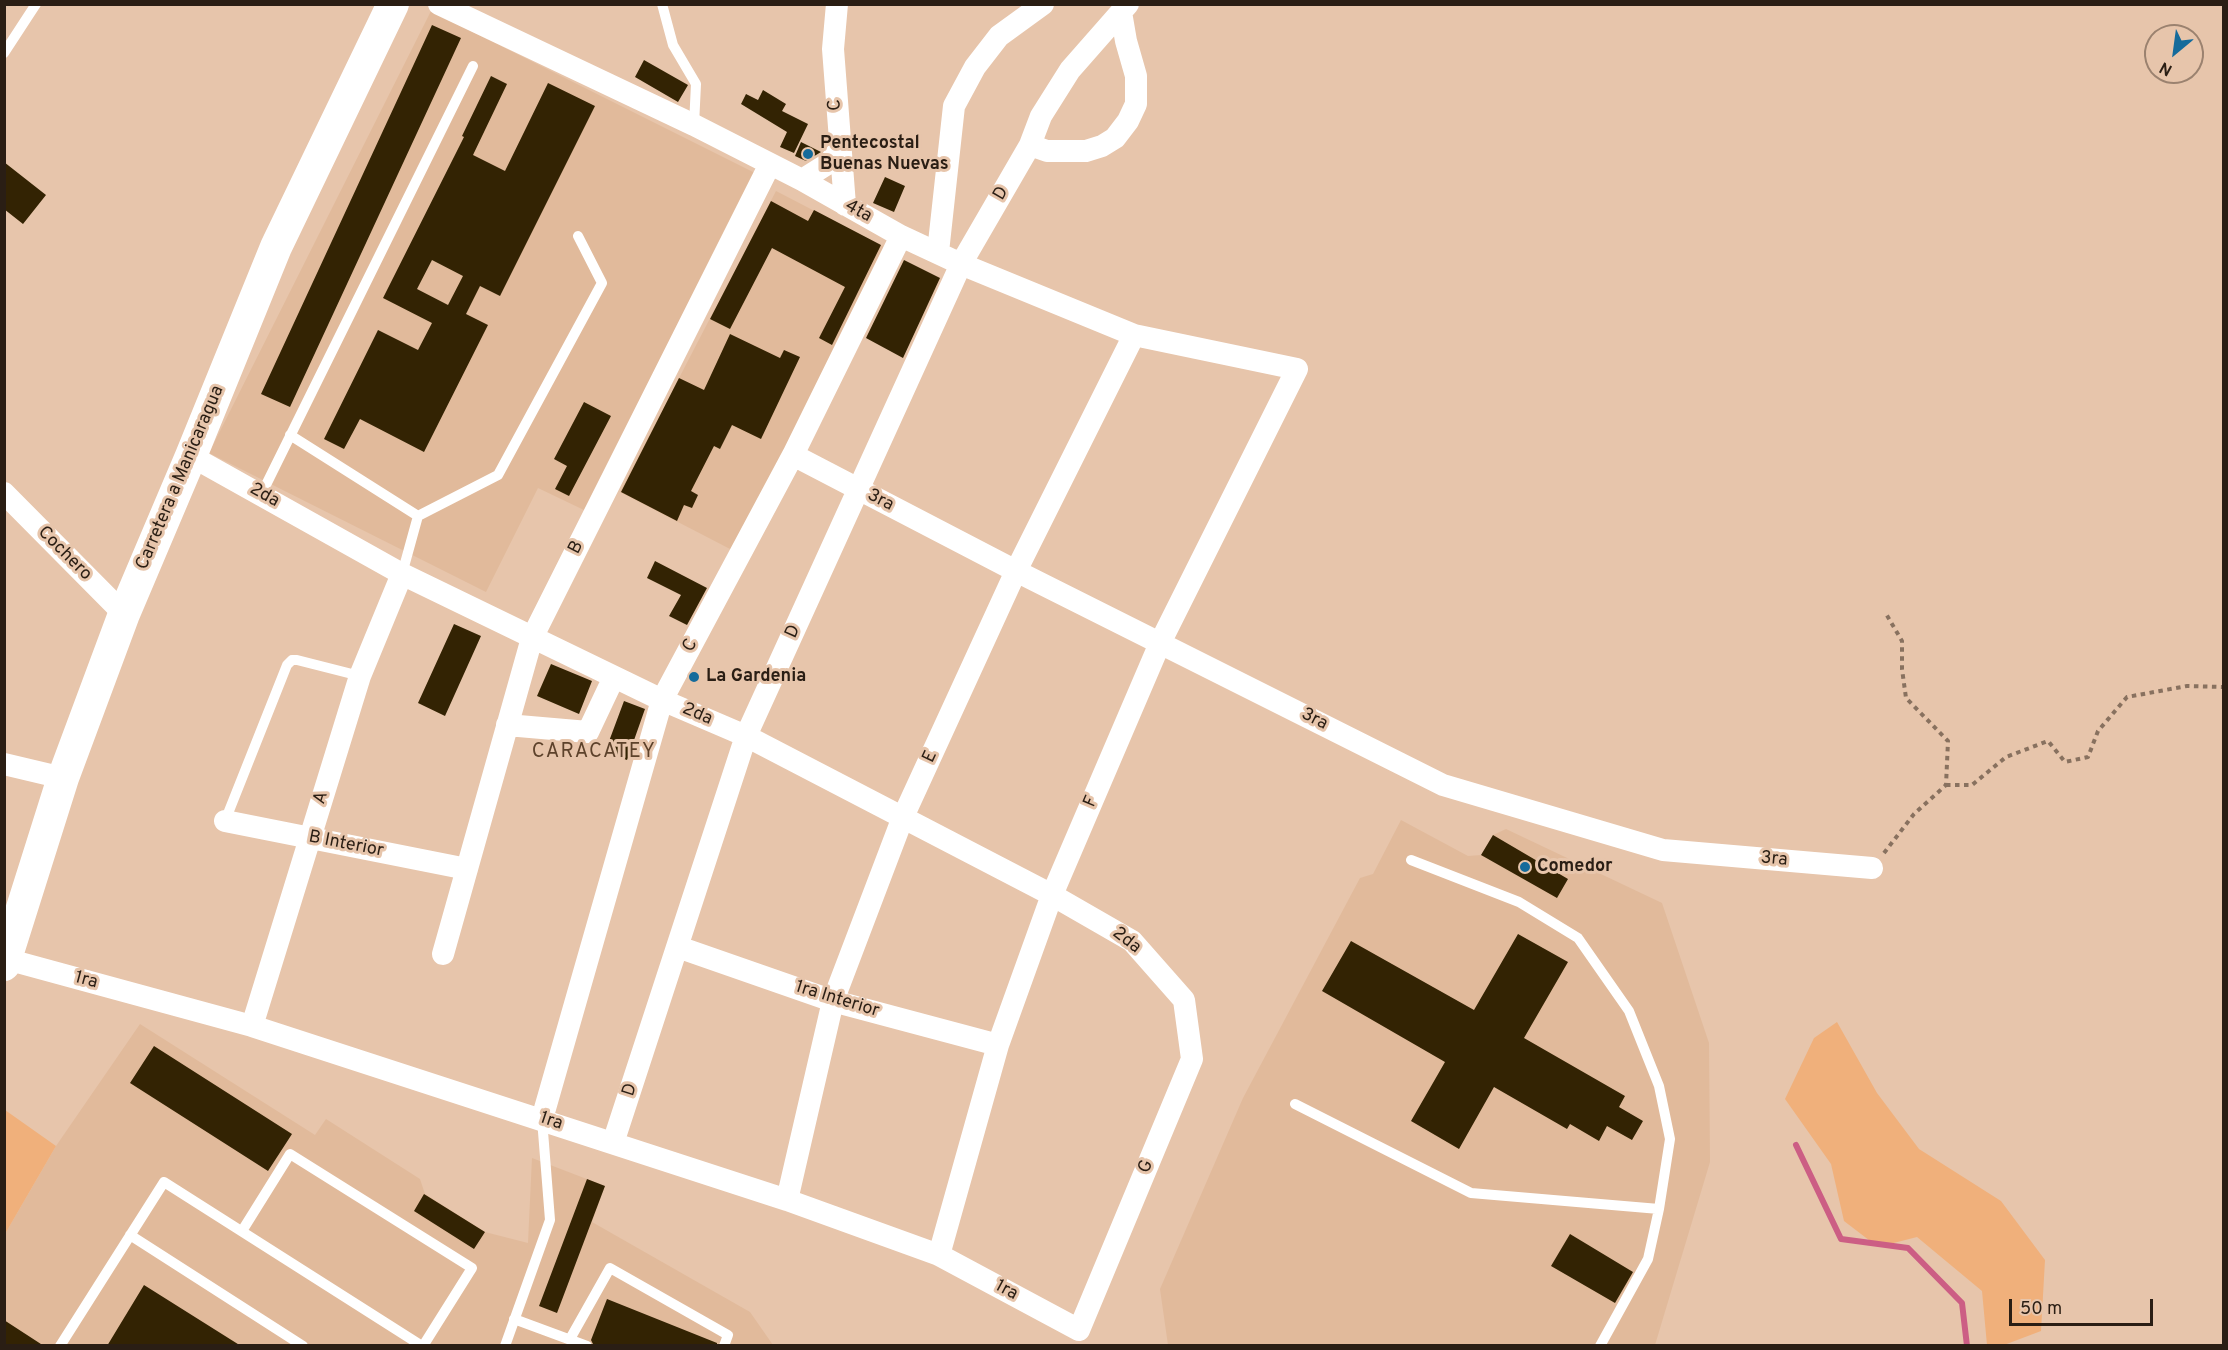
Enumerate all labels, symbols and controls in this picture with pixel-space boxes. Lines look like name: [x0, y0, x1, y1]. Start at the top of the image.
north arrow: [2144, 24, 2204, 84]
text: N: [2156, 56, 2176, 80]
street label: C: [825, 98, 847, 112]
place label: Pentecostal Buenas Nuevas: [820, 133, 949, 176]
marker: Pentecostal Buenas Nuevas: [801, 147, 815, 161]
street label: D: [990, 183, 1014, 205]
street label: 4ta: [841, 196, 875, 228]
street label: Carretera a Manicaragua: [132, 383, 230, 573]
street label: 2da: [245, 479, 283, 513]
street label: 3ra: [863, 485, 897, 517]
street label: Cochero: [32, 522, 96, 586]
street label: B: [565, 538, 589, 558]
street label: D: [782, 622, 806, 642]
street label: C: [679, 636, 703, 656]
place label: La Gardenia: [706, 666, 806, 688]
marker: La Gardenia: [687, 670, 701, 684]
street label: 2da: [679, 699, 715, 731]
street label: 3ra: [1297, 704, 1331, 736]
district label: CARACATEY: [532, 741, 656, 765]
street label: E: [919, 748, 943, 766]
street label: A: [310, 789, 334, 807]
street label: F: [1080, 793, 1104, 811]
street label: B Interior: [307, 827, 385, 863]
street label: 3ra: [1760, 848, 1788, 872]
place label: Comedor: [1537, 856, 1613, 878]
marker: Comedor: [1518, 860, 1532, 874]
street label: 2da: [1107, 923, 1145, 959]
street label: 1ra: [72, 968, 100, 994]
street label: 1ra Interior: [792, 977, 882, 1023]
street label: D: [619, 1081, 643, 1099]
street label: 1ra: [537, 1108, 565, 1136]
street label: G: [1135, 1157, 1159, 1177]
street label: 1ra: [991, 1276, 1021, 1306]
scale bar: [2012, 1287, 2156, 1325]
text: 50 m: [2020, 1298, 2062, 1321]

